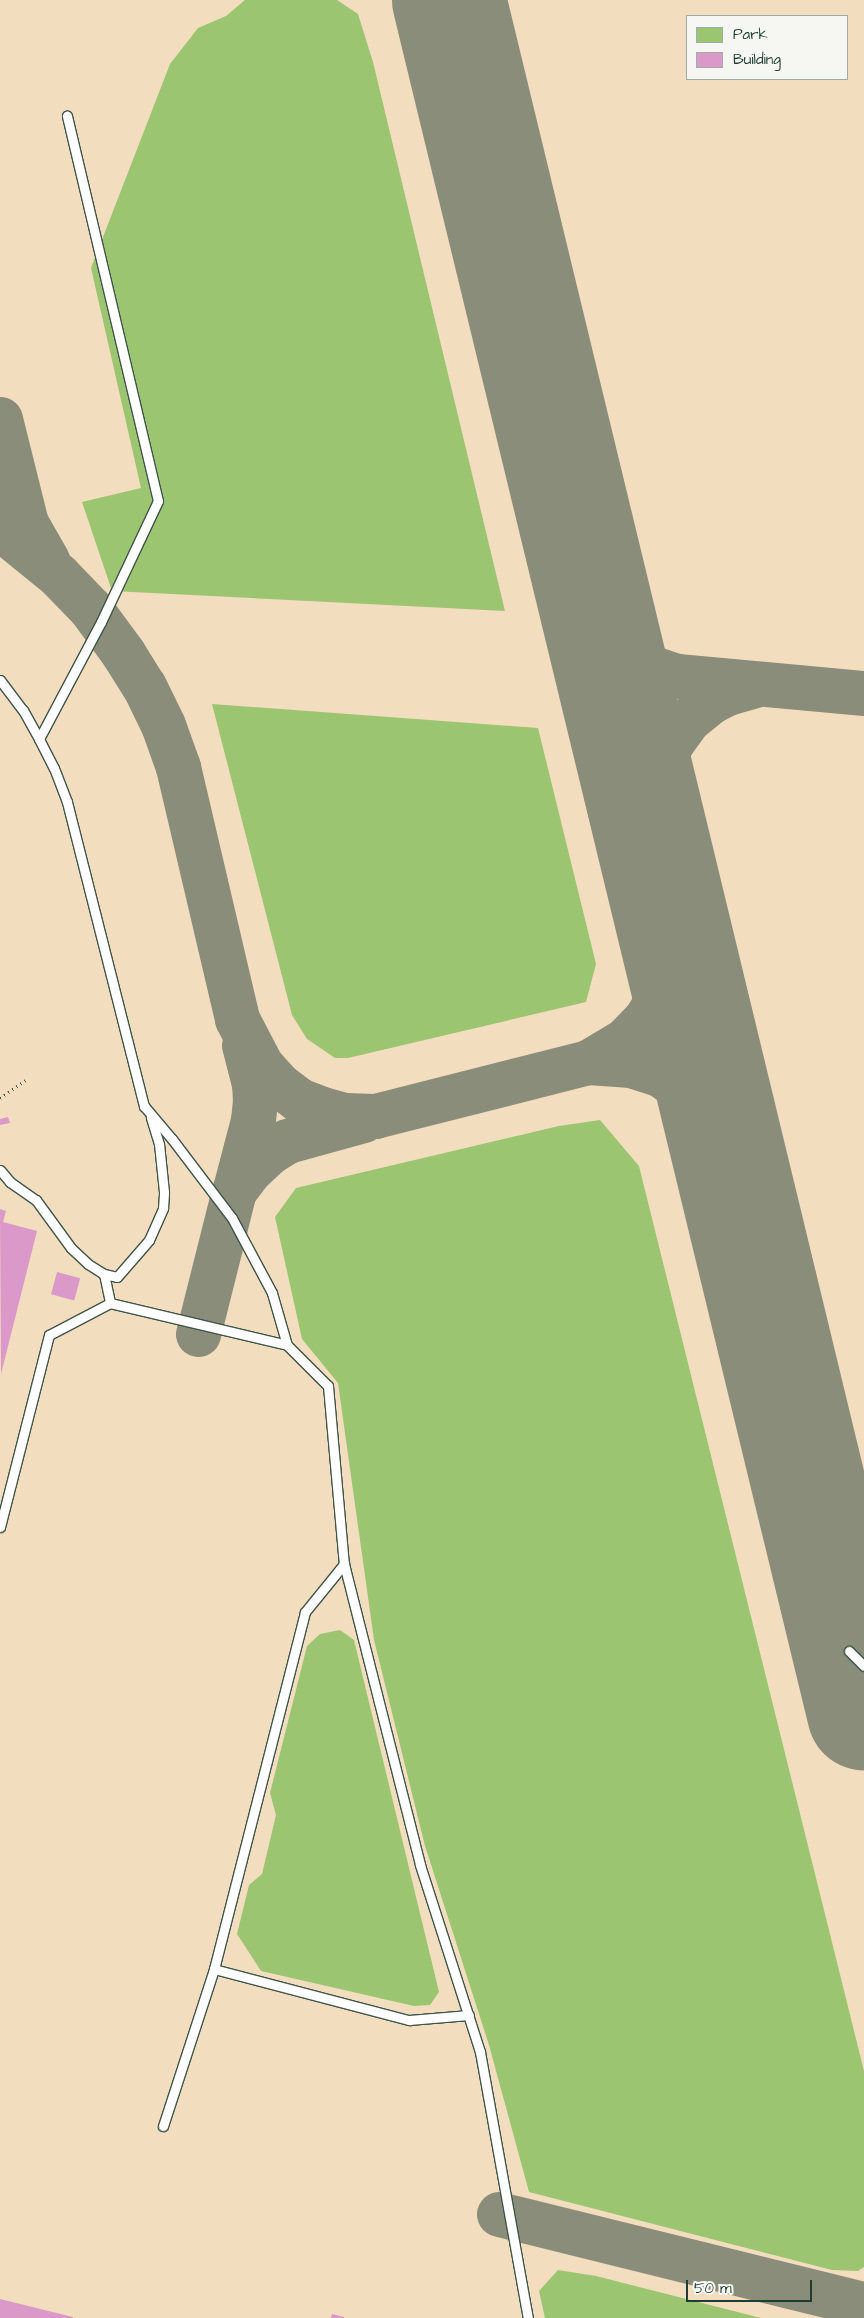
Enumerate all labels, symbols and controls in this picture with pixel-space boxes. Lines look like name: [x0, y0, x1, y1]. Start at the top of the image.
legend: [686, 15, 849, 80]
text: Park: [733, 24, 768, 45]
text: Building: [733, 49, 781, 70]
scale bar: [689, 2270, 815, 2302]
text: 50 m: [694, 2278, 732, 2299]

